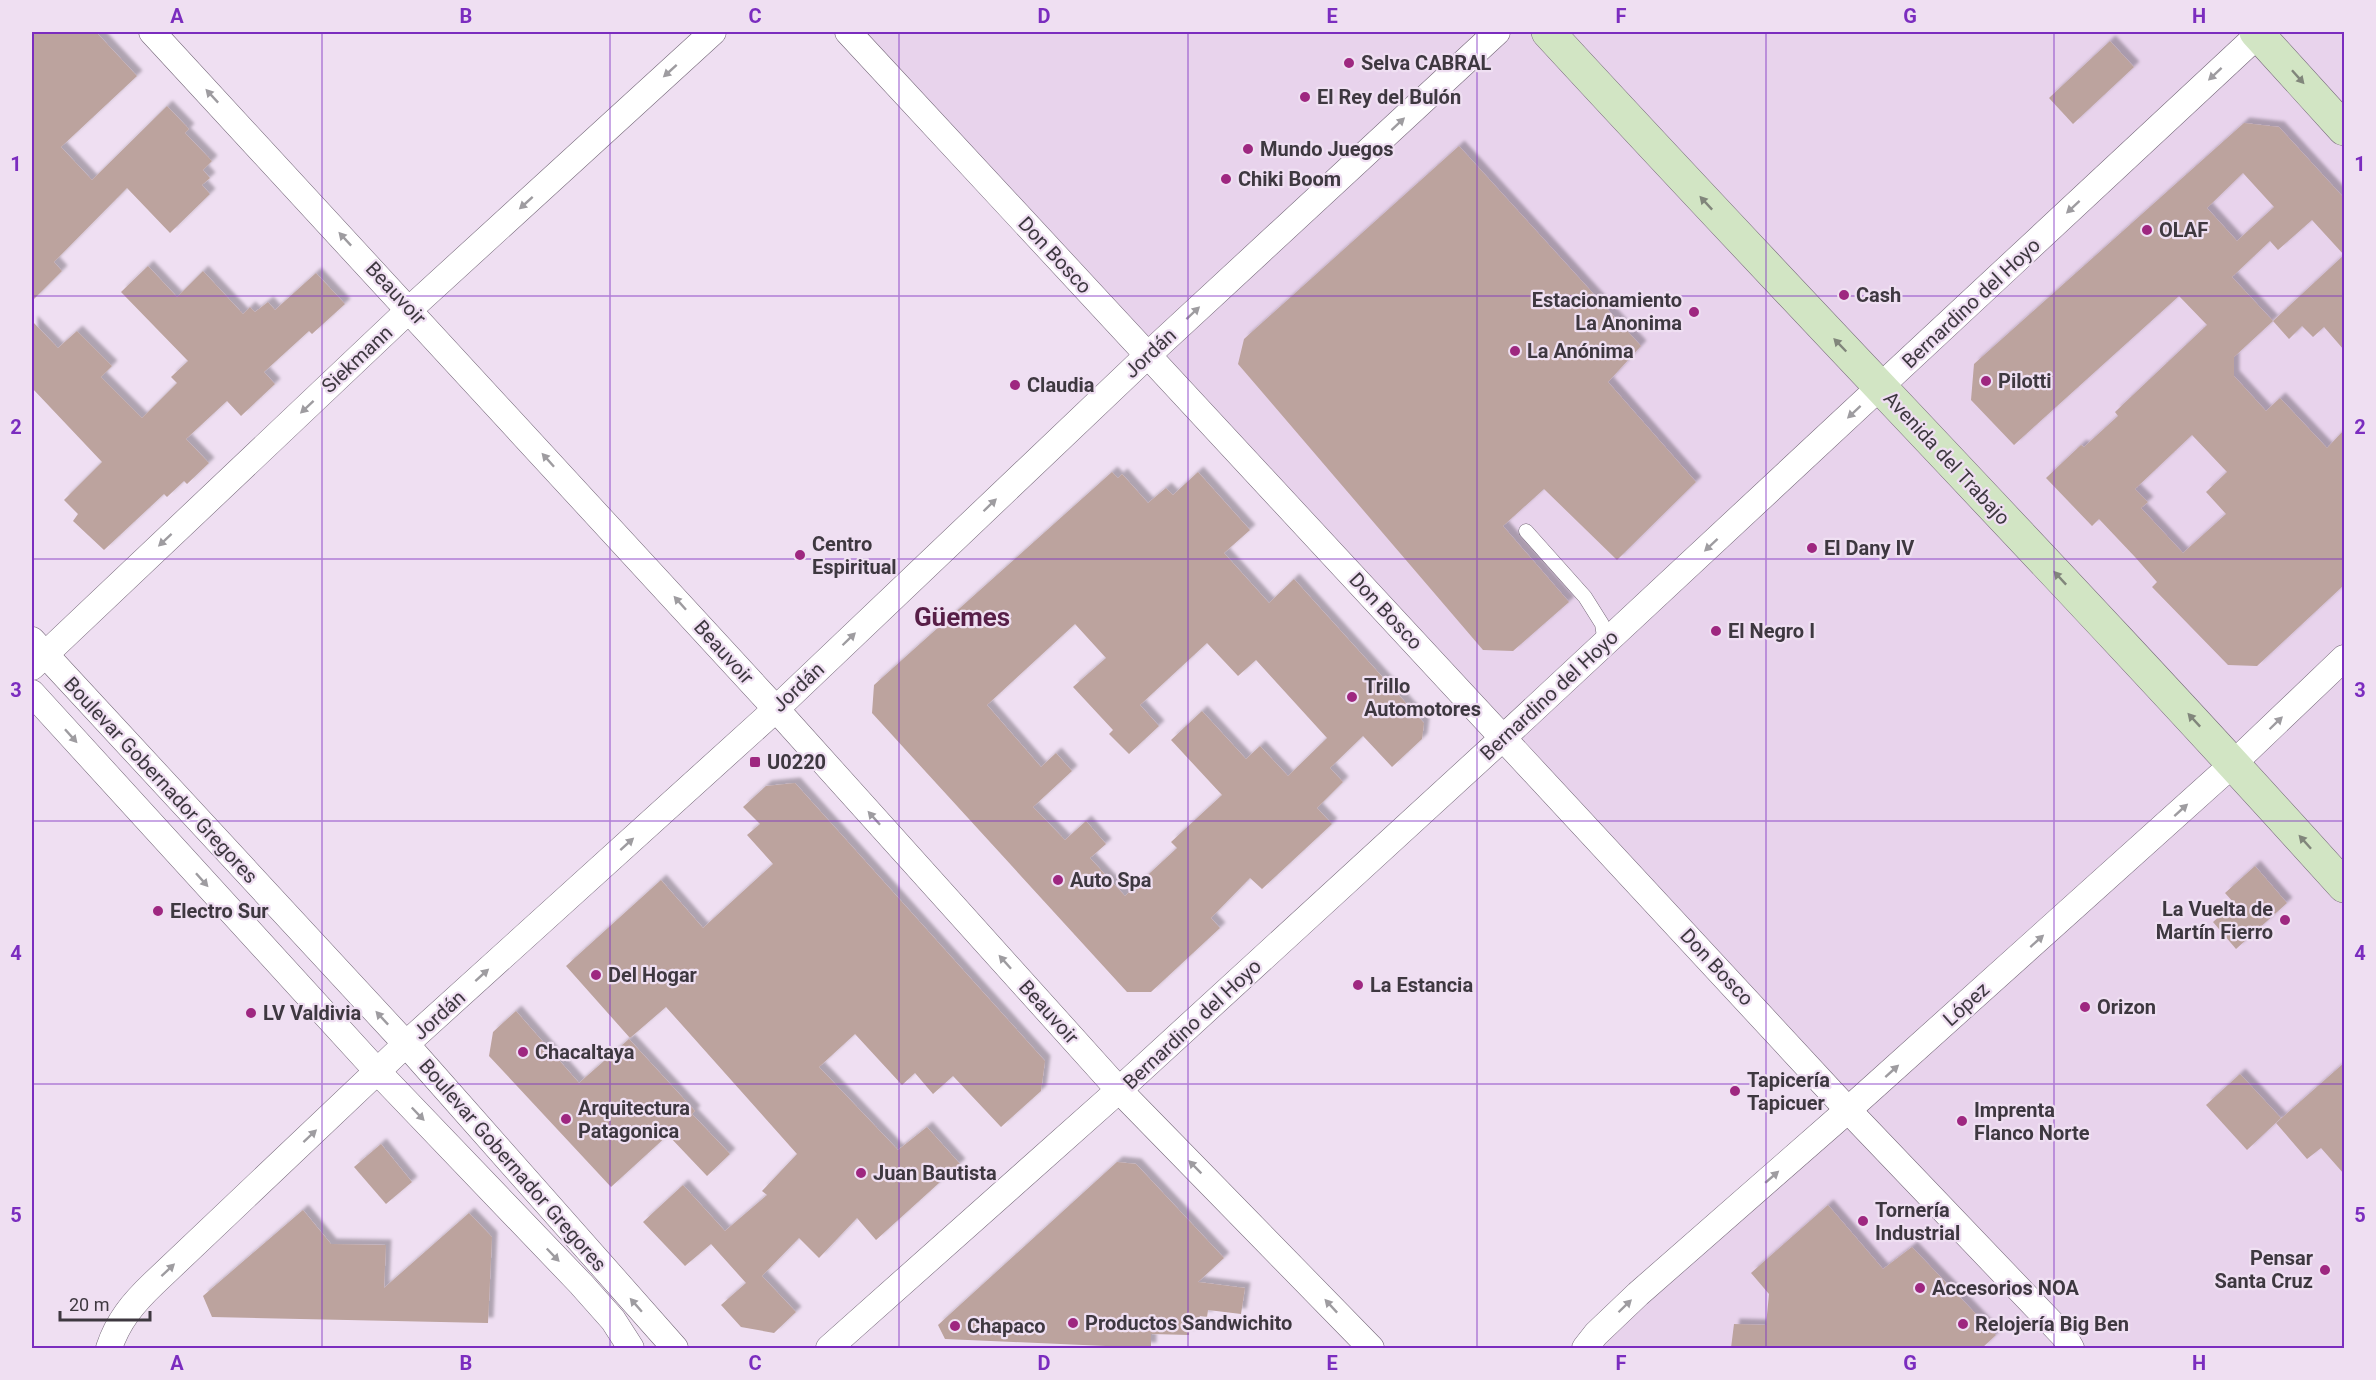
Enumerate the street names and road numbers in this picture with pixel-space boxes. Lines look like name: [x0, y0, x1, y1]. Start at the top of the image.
street label: Don Bosco: [1013, 211, 1097, 299]
street label: Bernardino del Hoyo: [1897, 233, 2045, 373]
street label: Beauvoir: [361, 256, 431, 330]
street label: Siekmann: [317, 320, 397, 398]
street label: Jordán: [1119, 323, 1181, 383]
street label: Avenida del Trabajo: [1879, 386, 2015, 530]
street label: Don Bosco: [1344, 567, 1428, 655]
street label: Beauvoir: [689, 615, 759, 689]
street label: Bernardino del Hoyo: [1475, 625, 1623, 765]
street label: Jordán: [767, 657, 829, 717]
street label: Boulevar Gobernador Gregores: [59, 672, 263, 888]
street label: Don Bosco: [1675, 923, 1759, 1011]
street label: Bernardino del Hoyo: [1118, 954, 1266, 1094]
street label: Beauvoir: [1014, 975, 1084, 1049]
street label: López: [1938, 977, 1994, 1031]
street label: Jordán: [408, 985, 470, 1045]
street label: Boulevar Gobernador Gregores: [414, 1054, 612, 1276]

